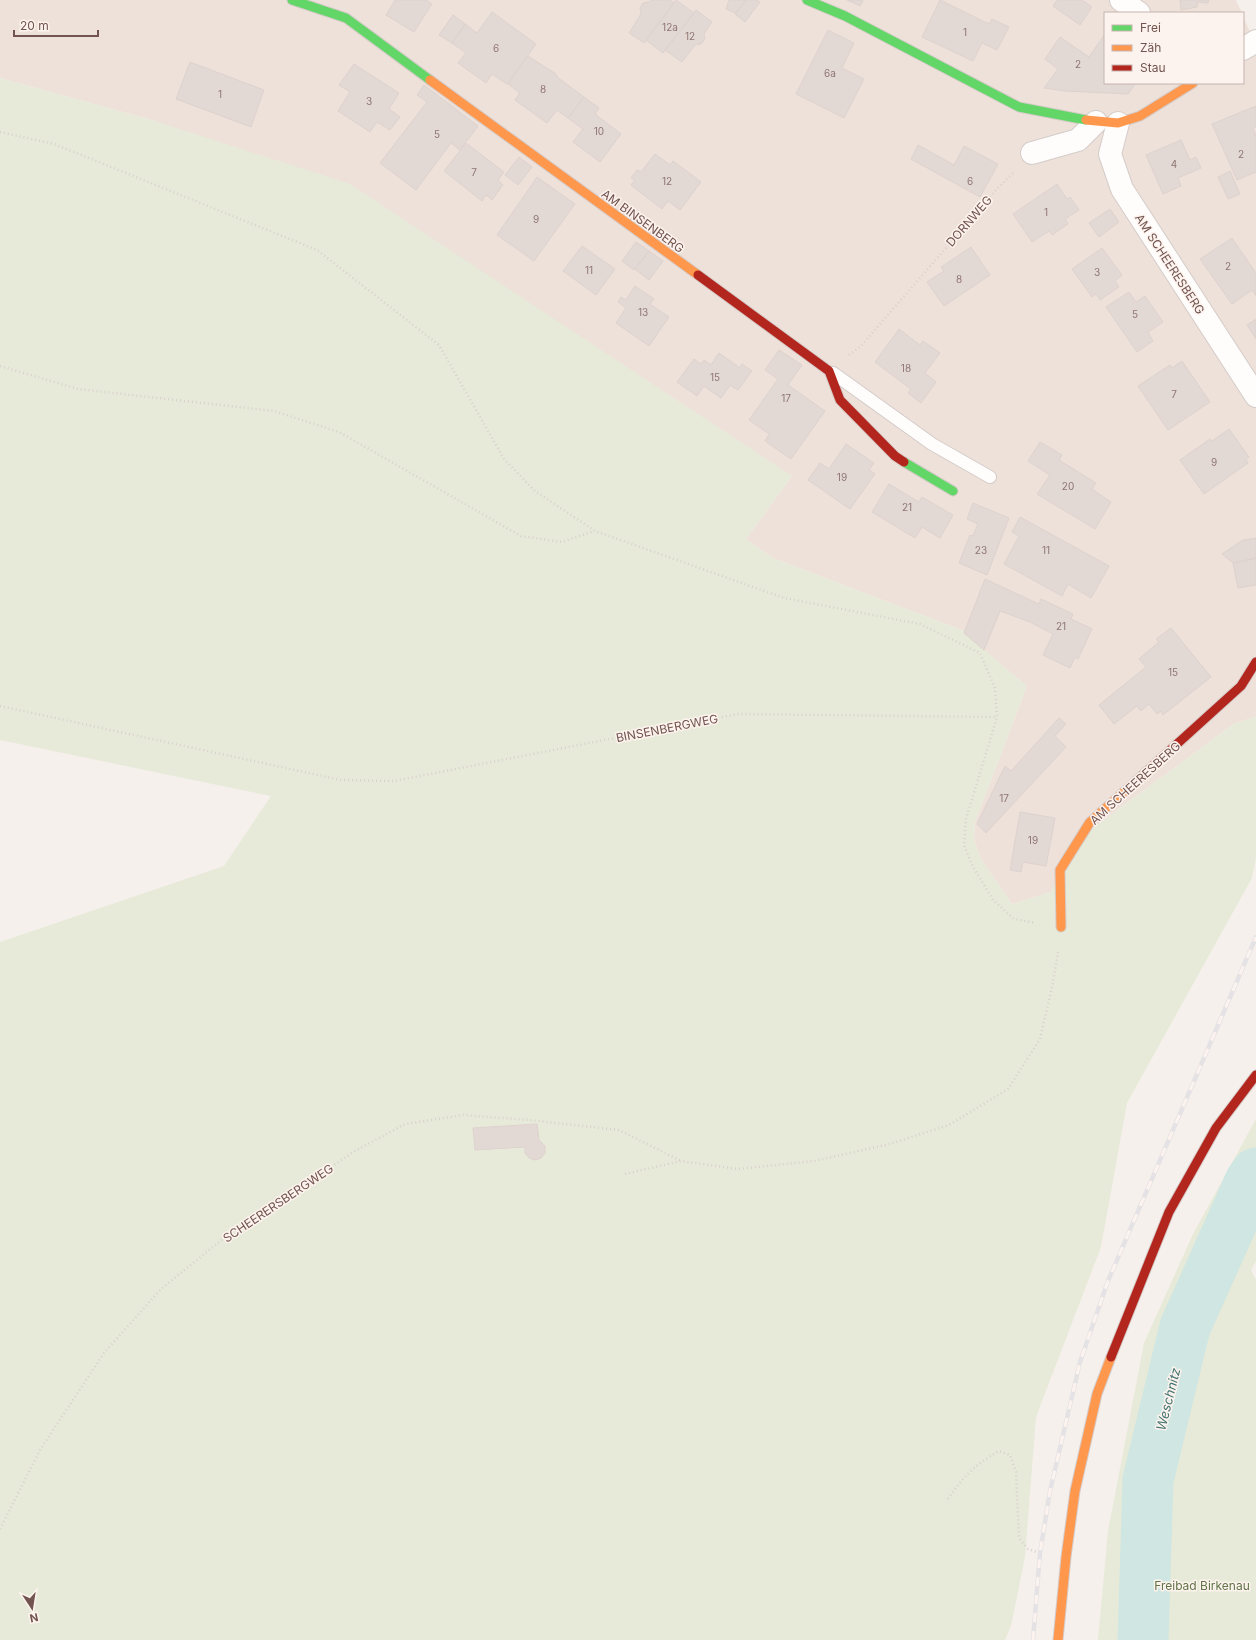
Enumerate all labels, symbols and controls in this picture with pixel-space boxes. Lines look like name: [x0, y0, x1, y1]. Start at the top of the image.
scale bar: [14, 12, 98, 38]
legend: [1104, 12, 1244, 84]
text: 20 m: [20, 18, 49, 33]
text: Frei: [1140, 20, 1161, 35]
house number: 12a: [662, 21, 678, 33]
house number: 1: [963, 26, 967, 38]
house number: 12: [685, 30, 695, 42]
text: Zäh: [1140, 40, 1161, 55]
house number: 6: [493, 42, 499, 54]
house number: 2: [1075, 58, 1081, 70]
text: Stau: [1140, 60, 1166, 75]
house number: 6a: [824, 67, 836, 79]
house number: 8: [540, 83, 546, 95]
house number: 1: [218, 88, 222, 100]
house number: 3: [366, 95, 372, 107]
house number: 10: [594, 125, 604, 137]
house number: 5: [434, 128, 440, 140]
house number: 2: [1238, 148, 1244, 160]
house number: 4: [1171, 158, 1177, 170]
house number: 7: [471, 166, 477, 178]
house number: 12: [662, 175, 672, 187]
house number: 6: [967, 175, 973, 187]
street label: AM BINSENBERG: [599, 186, 687, 256]
street label: DORNWEG: [943, 192, 995, 250]
house number: 1: [1044, 206, 1048, 218]
street label: AM SCHEERESBERG: [1132, 211, 1208, 317]
house number: 9: [533, 213, 539, 225]
house number: 2: [1225, 260, 1231, 272]
house number: 11: [585, 264, 593, 276]
house number: 3: [1094, 266, 1100, 278]
house number: 8: [956, 273, 962, 285]
house number: 13: [638, 306, 648, 318]
house number: 5: [1132, 308, 1138, 320]
house number: 18: [901, 362, 911, 374]
house number: 15: [710, 371, 720, 383]
house number: 7: [1171, 388, 1177, 400]
house number: 17: [781, 392, 791, 404]
house number: 9: [1211, 456, 1217, 468]
house number: 19: [837, 471, 847, 483]
house number: 20: [1062, 480, 1074, 492]
house number: 21: [902, 501, 912, 513]
house number: 23: [975, 544, 987, 556]
house number: 11: [1042, 544, 1050, 556]
house number: 21: [1056, 620, 1066, 632]
house number: 15: [1168, 666, 1178, 678]
street label: BINSENBERGWEG: [615, 711, 719, 745]
street label: AM SCHEERESBERG: [1087, 738, 1183, 828]
house number: 17: [999, 792, 1009, 804]
house number: 19: [1028, 834, 1038, 846]
street label: SCHEERERSBERGWEG: [220, 1160, 336, 1246]
water label: Weschnitz: [1153, 1366, 1183, 1432]
park label: Freibad Birkenau: [1154, 1578, 1250, 1593]
north arrow: [12, 1588, 52, 1628]
text: N: [29, 1610, 40, 1626]

